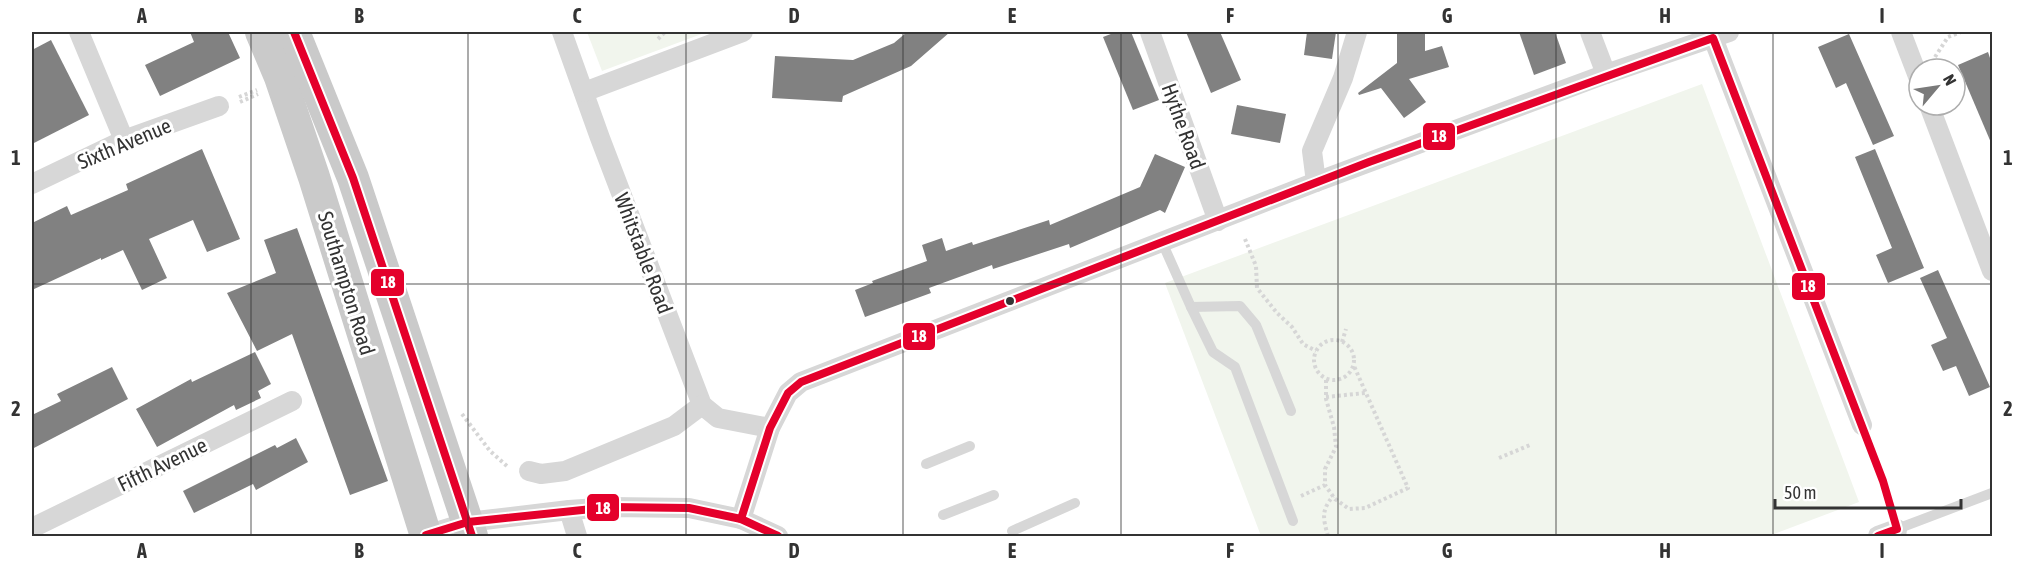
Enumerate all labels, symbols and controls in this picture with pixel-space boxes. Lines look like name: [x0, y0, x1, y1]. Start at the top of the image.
text: A: [136, 4, 147, 27]
text: B: [354, 4, 364, 27]
text: C: [573, 4, 582, 27]
text: D: [788, 4, 800, 27]
text: E: [1008, 4, 1017, 27]
text: F: [1226, 4, 1234, 27]
text: G: [1442, 4, 1453, 27]
text: H: [1659, 4, 1671, 27]
text: I: [1879, 4, 1885, 27]
north arrow: [1907, 57, 1967, 117]
text: N: [1940, 71, 1960, 88]
street label: Hythe Road: [1157, 80, 1211, 172]
street label: Sixth Avenue: [74, 113, 174, 173]
line badge: 18: [1422, 122, 1456, 151]
text: 18: [1431, 127, 1447, 145]
text: 1: [11, 146, 21, 169]
text: 1: [2003, 146, 2013, 169]
street label: Whitstable Road: [610, 189, 678, 317]
street label: Southampton Road: [314, 208, 380, 358]
line badge: 18: [370, 268, 405, 297]
line badge: 18: [1791, 272, 1826, 301]
text: 18: [380, 273, 396, 291]
text: 18: [1800, 277, 1816, 295]
unlabelled marker: [1004, 295, 1016, 307]
line badge: 18: [902, 322, 936, 351]
text: 18: [911, 327, 927, 345]
text: 2: [11, 397, 21, 420]
text: 2: [2003, 397, 2013, 420]
street label: Fifth Avenue: [113, 432, 211, 496]
scale bar: [1775, 472, 1961, 510]
text: 50 m: [1784, 482, 1816, 503]
line badge: 18: [586, 493, 620, 522]
text: 18: [595, 499, 611, 517]
text: A: [136, 539, 147, 562]
text: B: [354, 539, 364, 562]
text: C: [573, 539, 582, 562]
text: D: [788, 539, 800, 562]
text: E: [1008, 539, 1017, 562]
text: F: [1226, 539, 1234, 562]
text: G: [1442, 539, 1453, 562]
text: H: [1659, 539, 1671, 562]
text: I: [1879, 539, 1885, 562]

